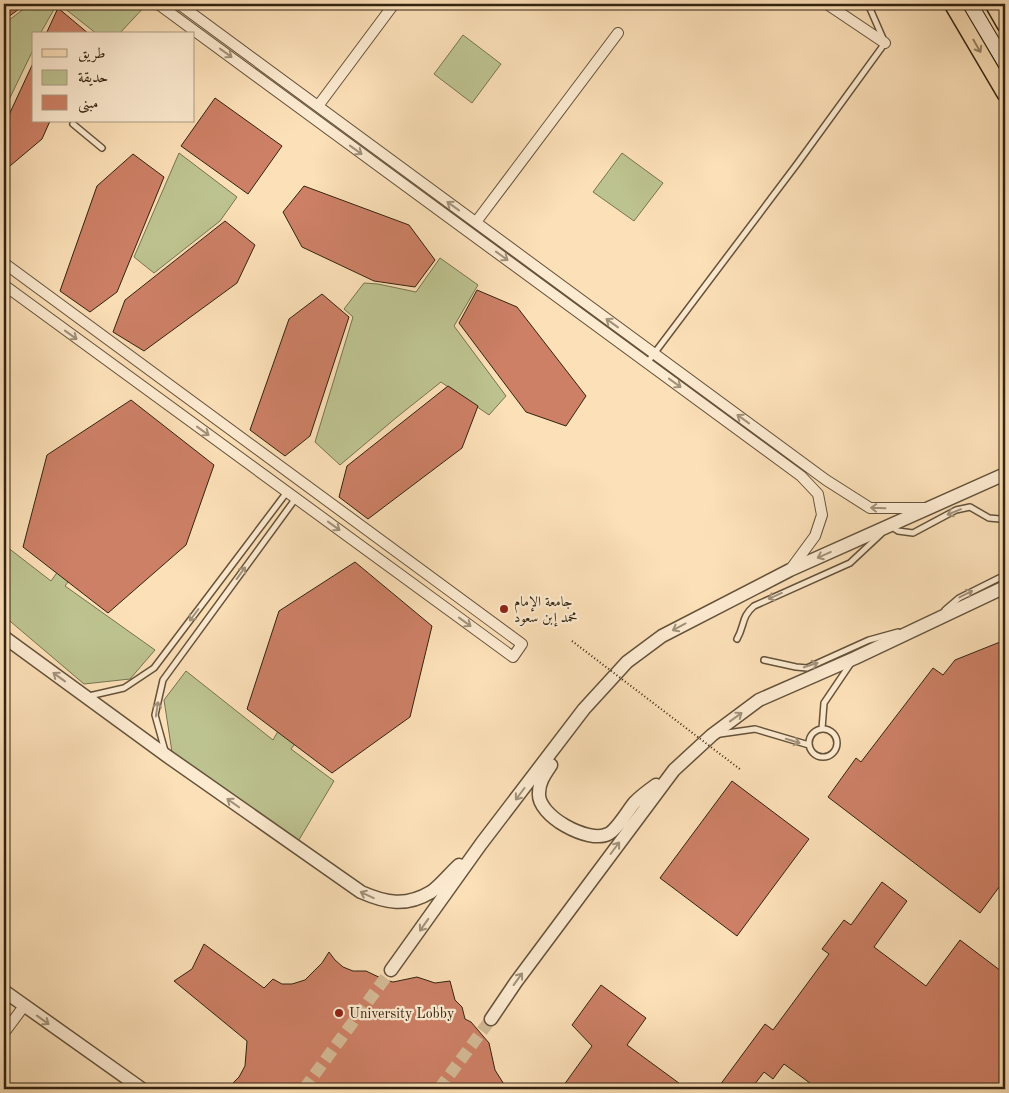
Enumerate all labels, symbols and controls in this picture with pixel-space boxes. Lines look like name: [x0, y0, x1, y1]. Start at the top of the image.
legend: [32, 32, 195, 122]
one-way arrow: [972, 38, 982, 52]
text: طريق: [78, 47, 105, 63]
one-way arrow: [218, 48, 232, 59]
text: حديقة: [78, 71, 108, 86]
text: مبنى: [78, 97, 98, 114]
one-way arrow: [349, 144, 363, 155]
one-way arrow: [447, 200, 460, 211]
one-way arrow: [495, 251, 509, 261]
one-way arrow: [606, 317, 619, 328]
one-way arrow: [64, 330, 78, 340]
one-way arrow: [668, 378, 682, 388]
one-way arrow: [736, 414, 750, 424]
one-way arrow: [196, 425, 209, 436]
one-way arrow: [870, 503, 886, 512]
one-way arrow: [947, 508, 962, 517]
one-way arrow: [327, 521, 341, 531]
one-way arrow: [817, 550, 832, 560]
one-way arrow: [236, 566, 246, 580]
one-way arrow: [958, 589, 973, 598]
one-way arrow: [768, 592, 783, 602]
place label: جامعة الإمام محمد إبن سعود: [514, 595, 578, 627]
marker: جامعة الإمام محمد إبن سعود: [498, 603, 510, 615]
one-way arrow: [189, 608, 199, 622]
one-way arrow: [458, 617, 472, 627]
one-way arrow: [672, 623, 687, 632]
one-way arrow: [803, 659, 819, 669]
one-way arrow: [52, 672, 66, 682]
one-way arrow: [152, 702, 162, 718]
one-way arrow: [729, 711, 742, 722]
one-way arrow: [785, 736, 801, 746]
one-way arrow: [515, 787, 526, 800]
one-way arrow: [226, 798, 240, 808]
one-way arrow: [609, 842, 620, 855]
one-way arrow: [360, 889, 375, 899]
one-way arrow: [419, 917, 429, 931]
one-way arrow: [513, 973, 524, 986]
marker: University Lobby: [333, 1007, 345, 1019]
place label: University Lobby: [349, 1007, 455, 1021]
one-way arrow: [36, 1015, 50, 1025]

